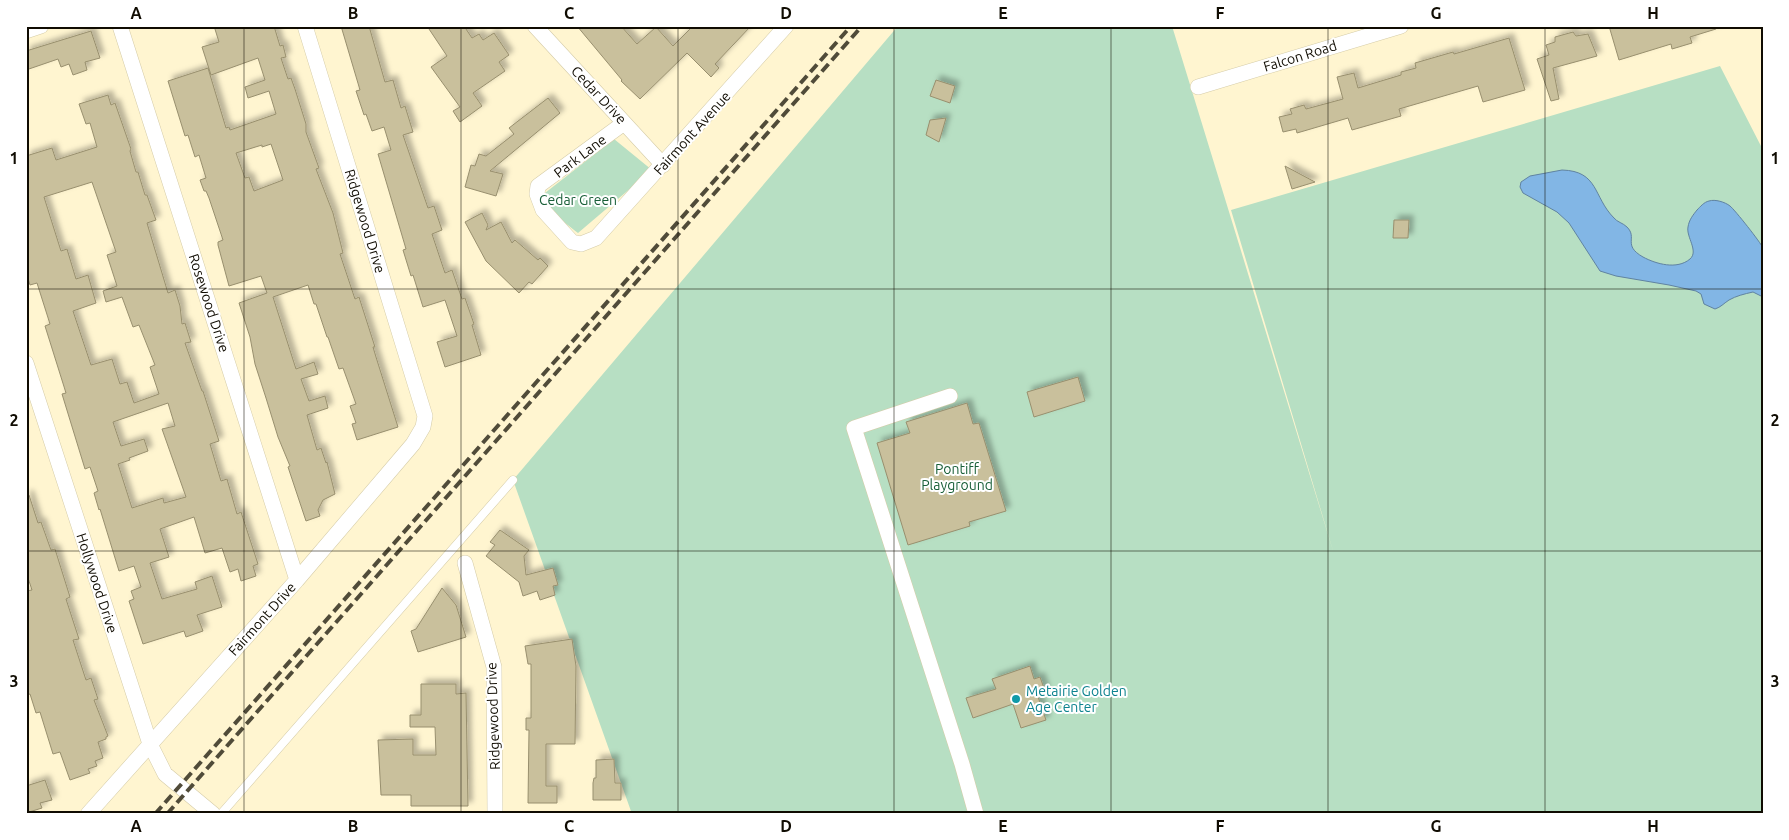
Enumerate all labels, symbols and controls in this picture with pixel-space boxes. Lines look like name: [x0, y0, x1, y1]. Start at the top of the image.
text: A: [130, 4, 142, 22]
text: B: [348, 4, 358, 22]
text: C: [564, 4, 574, 22]
text: D: [780, 4, 792, 22]
text: E: [998, 4, 1008, 22]
text: F: [1216, 4, 1225, 22]
text: G: [1430, 4, 1442, 22]
text: H: [1647, 4, 1659, 22]
street label: Falcon Road: [1261, 37, 1339, 75]
street label: Cedar Drive: [568, 63, 630, 127]
street label: Fairmont Avenue: [650, 88, 734, 178]
street label: Park Lane: [551, 131, 609, 181]
text: 1: [9, 149, 19, 167]
text: 1: [1770, 149, 1780, 167]
street label: Ridgewood Drive: [342, 167, 388, 275]
park label: Cedar Green: [539, 192, 617, 208]
street label: Rosewood Drive: [186, 252, 232, 354]
text: 2: [9, 411, 19, 429]
text: 2: [1770, 411, 1780, 429]
park label: Pontiff Playground: [921, 461, 993, 493]
street label: Hollywood Drive: [73, 531, 121, 635]
street label: Fairmont Drive: [225, 579, 299, 659]
street label: Ridgewood Drive: [483, 662, 503, 770]
text: 3: [9, 672, 19, 690]
text: 3: [1770, 672, 1780, 690]
place label: Metairie Golden Age Center: [1026, 683, 1127, 715]
marker: Metairie Golden Age Center: [1010, 693, 1022, 705]
text: A: [130, 817, 142, 835]
text: B: [348, 817, 358, 835]
text: C: [564, 817, 574, 835]
text: D: [780, 817, 792, 835]
text: E: [998, 817, 1008, 835]
text: F: [1216, 817, 1225, 835]
text: G: [1430, 817, 1442, 835]
text: H: [1647, 817, 1659, 835]

